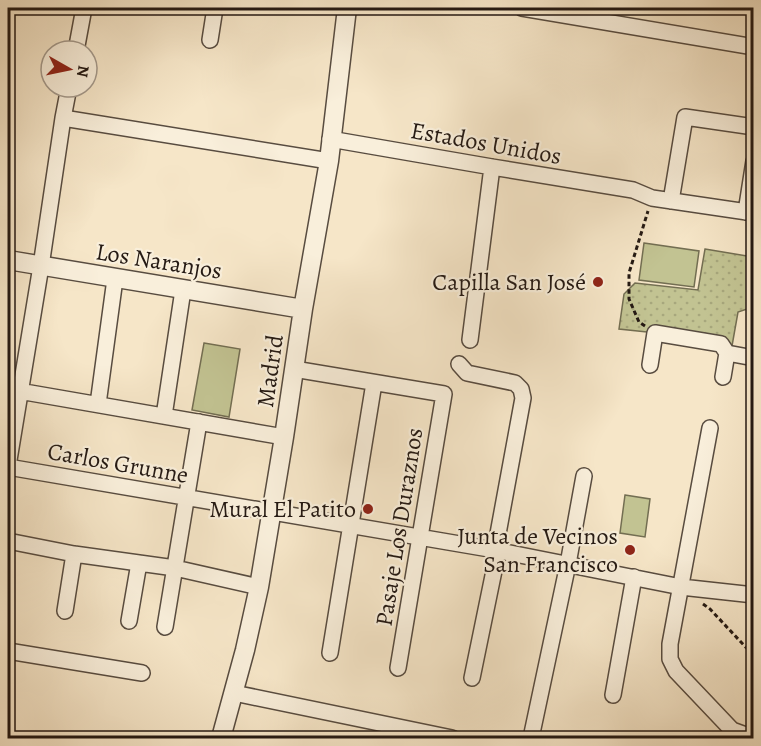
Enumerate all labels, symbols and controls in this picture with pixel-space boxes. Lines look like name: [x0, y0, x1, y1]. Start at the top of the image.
north arrow: [39, 39, 99, 99]
text: N: [71, 64, 95, 79]
street label: Estados Unidos: [408, 114, 564, 172]
street label: Los Naranjos: [94, 235, 224, 287]
place label: Capilla San José: [432, 266, 586, 298]
marker: Capilla San José: [591, 275, 605, 289]
street label: Madrid: [249, 333, 291, 409]
street label: Pasaje Los Duraznos: [368, 425, 430, 629]
street label: Carlos Grunne: [45, 435, 191, 491]
place label: Mural El Patito: [209, 493, 356, 525]
marker: Mural El Patito: [361, 502, 375, 516]
place label: Junta de Vecinos San Francisco: [457, 520, 618, 580]
marker: Junta de Vecinos San Francisco: [623, 543, 637, 557]

